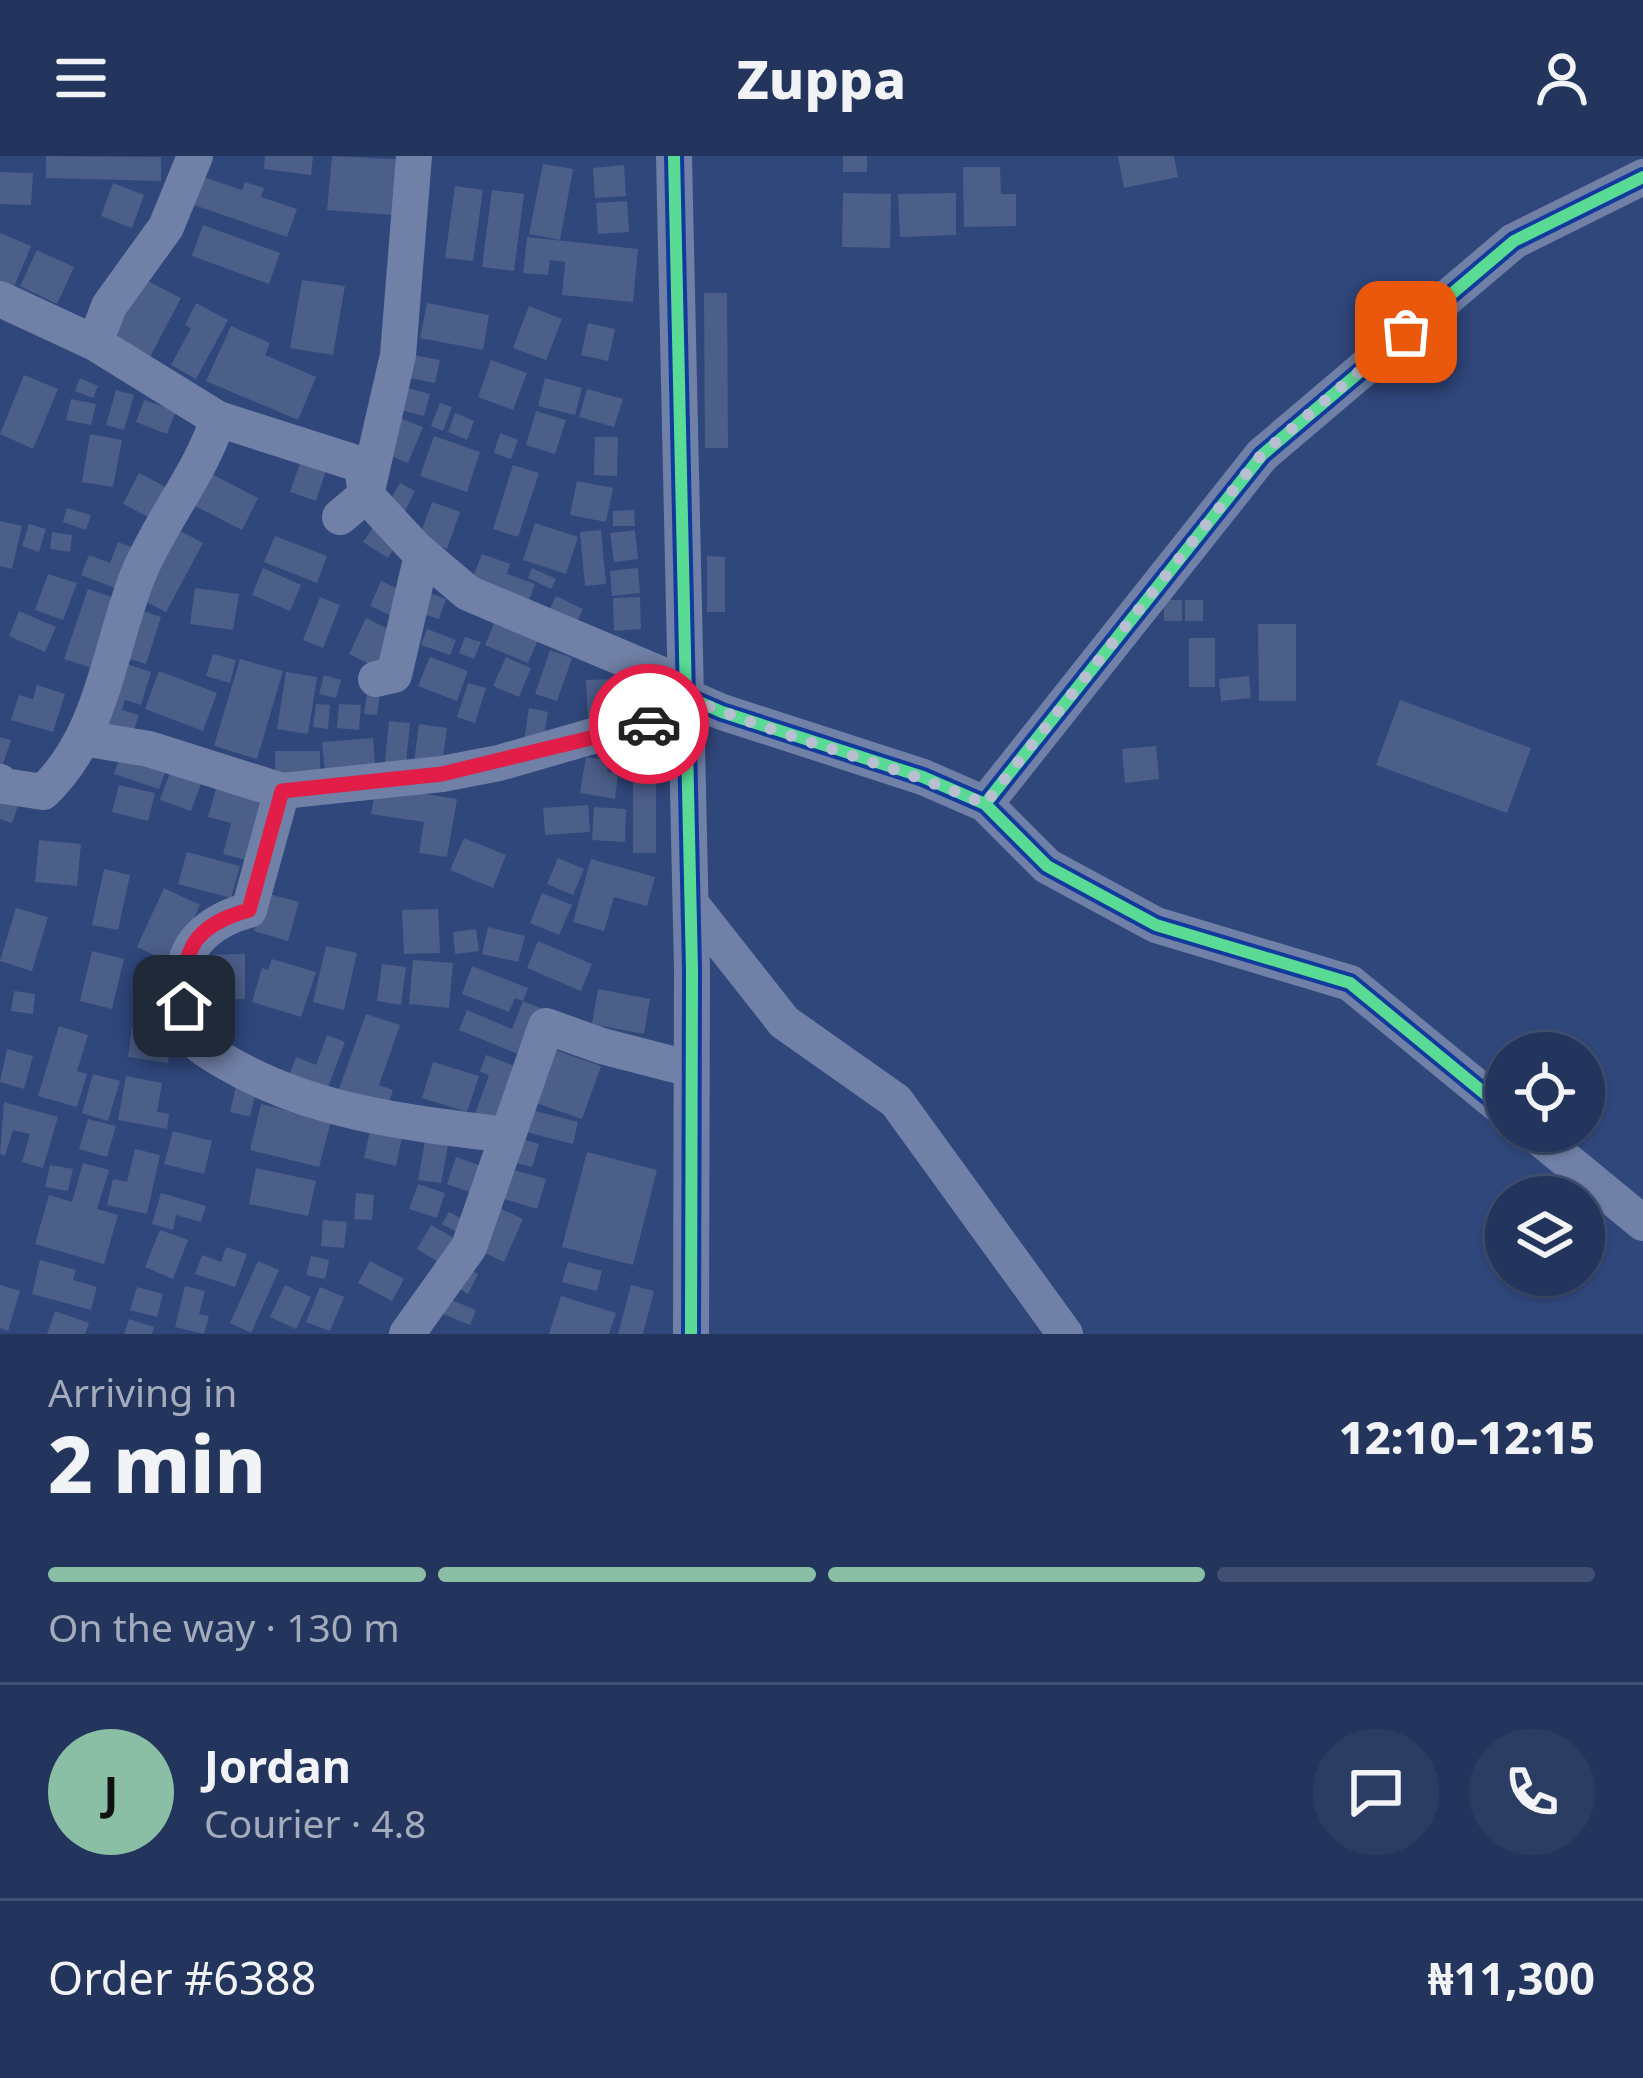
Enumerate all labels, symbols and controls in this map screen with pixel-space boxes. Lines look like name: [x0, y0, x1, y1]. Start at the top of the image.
text: Zuppa: [737, 41, 906, 115]
icon: menu: [48, 45, 114, 111]
icon: person: [1529, 45, 1595, 111]
pin: [1355, 281, 1457, 383]
icon: bag: [1373, 299, 1439, 365]
courier: [589, 664, 709, 784]
icon: car: [616, 691, 682, 757]
pin: [133, 955, 235, 1057]
icon: home: [151, 973, 217, 1039]
map controls: [1485, 1032, 1605, 1296]
button: locate: [1485, 1032, 1605, 1152]
button: layers: [1485, 1176, 1605, 1296]
text: Arriving in: [48, 1365, 237, 1418]
text: 12:10–12:15: [1339, 1406, 1595, 1467]
text: 2 min: [48, 1410, 266, 1516]
text: On the way · 130 m: [48, 1600, 400, 1653]
button: chat: [1313, 1729, 1439, 1855]
button: phone: [1469, 1729, 1595, 1855]
text: Jordan: [204, 1735, 351, 1796]
text: J: [104, 1761, 118, 1822]
text: Courier · 4.8: [204, 1796, 426, 1849]
text: Order #6388: [48, 1947, 316, 2008]
text: ₦11,300: [1428, 1947, 1595, 2008]

